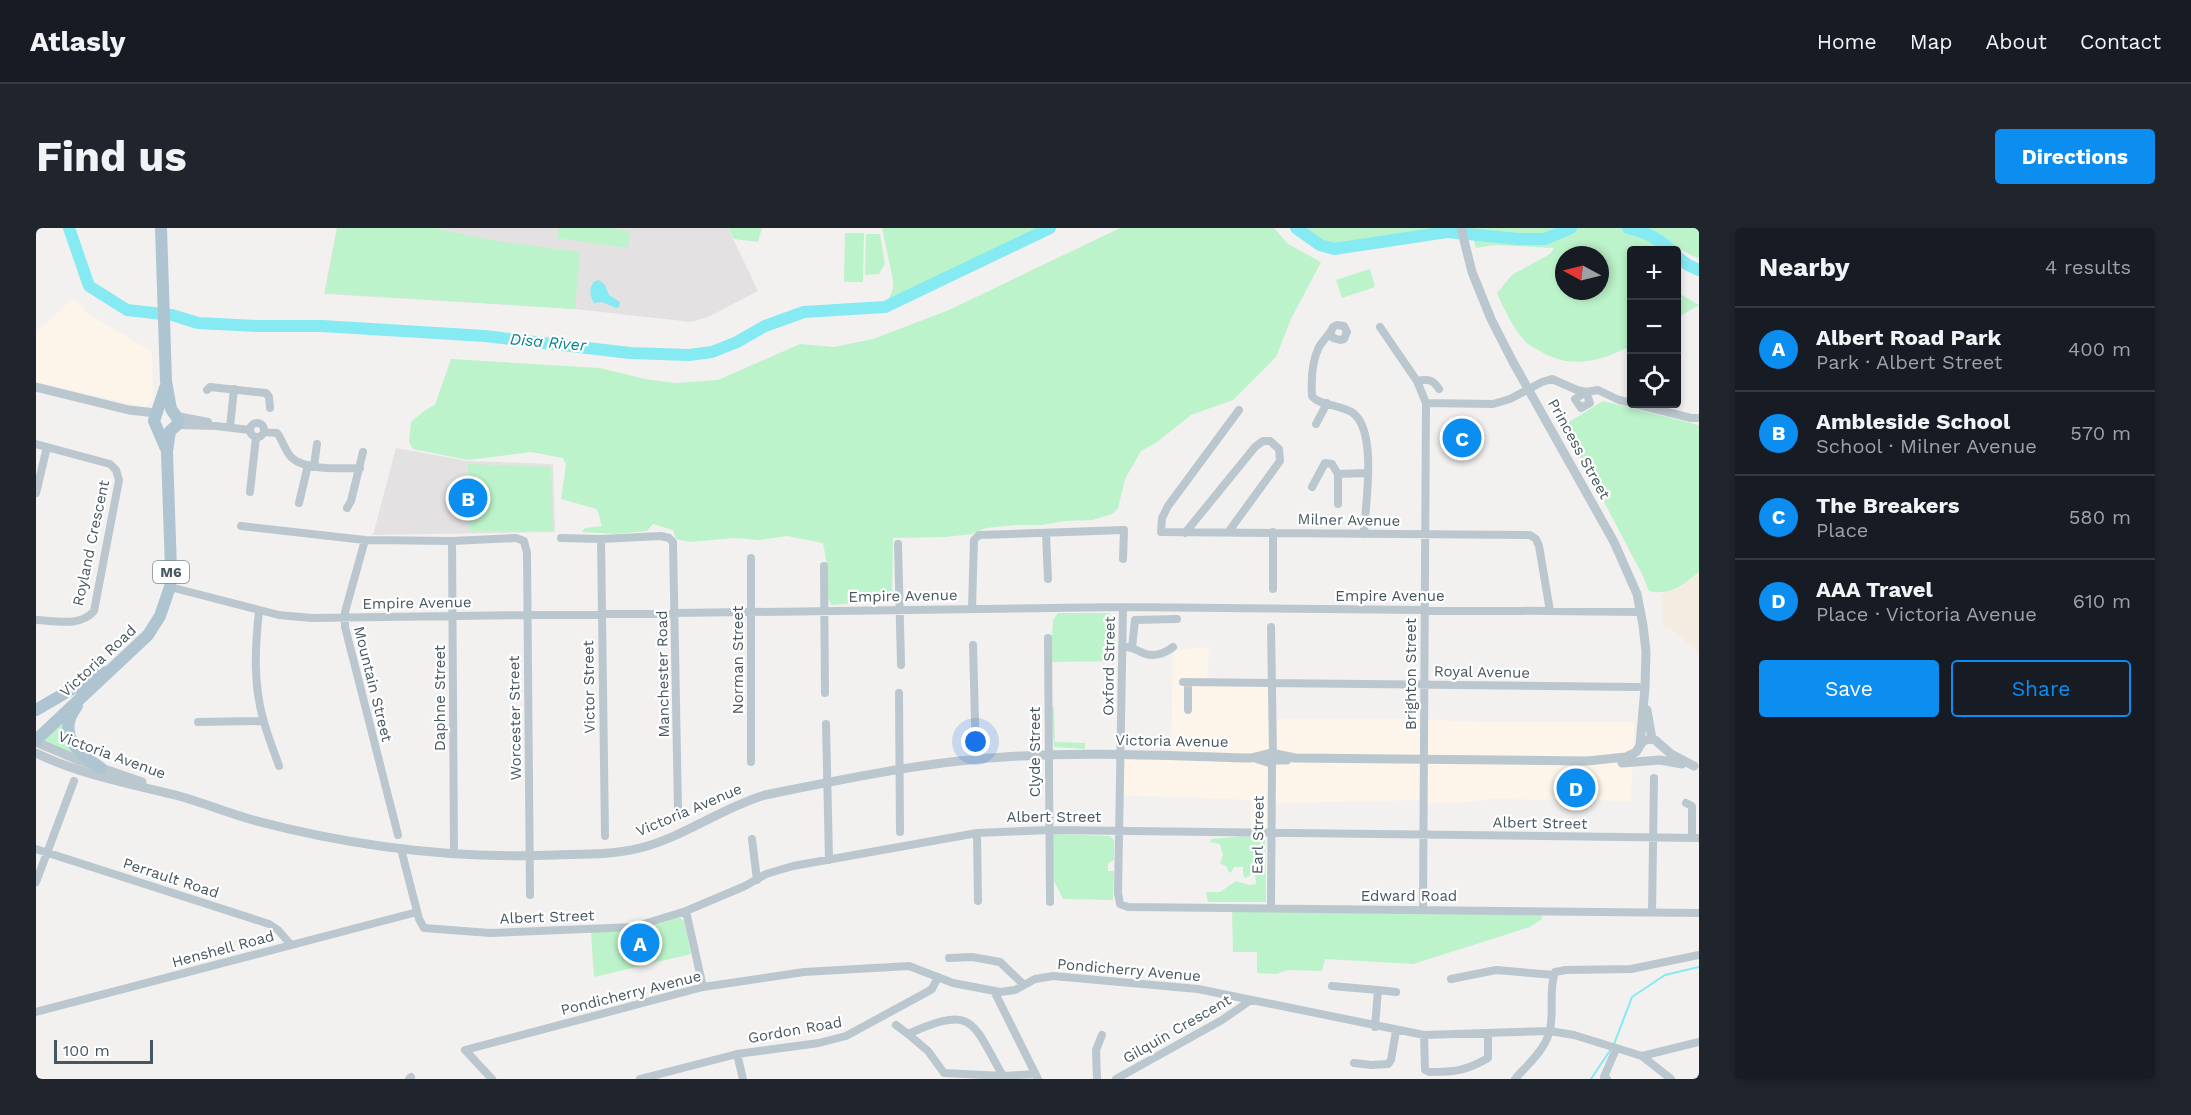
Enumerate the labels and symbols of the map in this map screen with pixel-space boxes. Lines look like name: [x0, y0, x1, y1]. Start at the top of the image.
north arrow: [1555, 246, 1609, 300]
water label: Disa River: [509, 329, 588, 355]
street label: Princess Street: [1544, 396, 1614, 503]
pin: C: [1442, 416, 1482, 460]
pin: B: [448, 476, 488, 520]
street label: Royland Crescent: [69, 478, 113, 608]
street label: Milner Avenue: [1298, 510, 1400, 530]
road number: M6: [153, 561, 189, 583]
street label: Empire Avenue: [848, 586, 958, 606]
street label: Empire Avenue: [1335, 587, 1445, 605]
street label: Empire Avenue: [362, 593, 472, 613]
street label: Norman Street: [729, 605, 747, 714]
street label: Manchester Road: [653, 610, 673, 738]
street label: Oxford Street: [1099, 616, 1119, 716]
street label: Brighton Street: [1402, 617, 1420, 730]
street label: Victoria Road: [56, 621, 140, 701]
street label: Mountain Street: [350, 624, 396, 744]
street label: Victor Street: [579, 639, 599, 734]
street label: Daphne Street: [431, 644, 449, 751]
street label: Worcester Street: [505, 655, 525, 781]
street label: Royal Avenue: [1434, 662, 1530, 682]
street label: Clyde Street: [1026, 706, 1044, 797]
street label: Victoria Avenue: [56, 727, 168, 783]
your location: [961, 727, 990, 756]
street label: Victoria Avenue: [1115, 731, 1229, 751]
pin: D: [1556, 766, 1596, 810]
street label: Victoria Avenue: [633, 780, 745, 840]
street label: Earl Street: [1248, 795, 1268, 874]
street label: Albert Street: [1007, 808, 1102, 826]
street label: Albert Street: [1492, 813, 1588, 833]
street label: Perrault Road: [121, 854, 221, 902]
street label: Edward Road: [1361, 887, 1457, 905]
street label: Albert Street: [499, 906, 595, 928]
pin: A: [620, 920, 660, 966]
street label: Henshell Road: [170, 927, 276, 971]
street label: Pondicherry Avenue: [1056, 955, 1202, 985]
street label: Pondicherry Avenue: [559, 967, 703, 1019]
street label: Gilquin Crescent: [1120, 990, 1235, 1067]
street label: Gordon Road: [747, 1013, 843, 1047]
scale bar: [54, 1037, 153, 1064]

